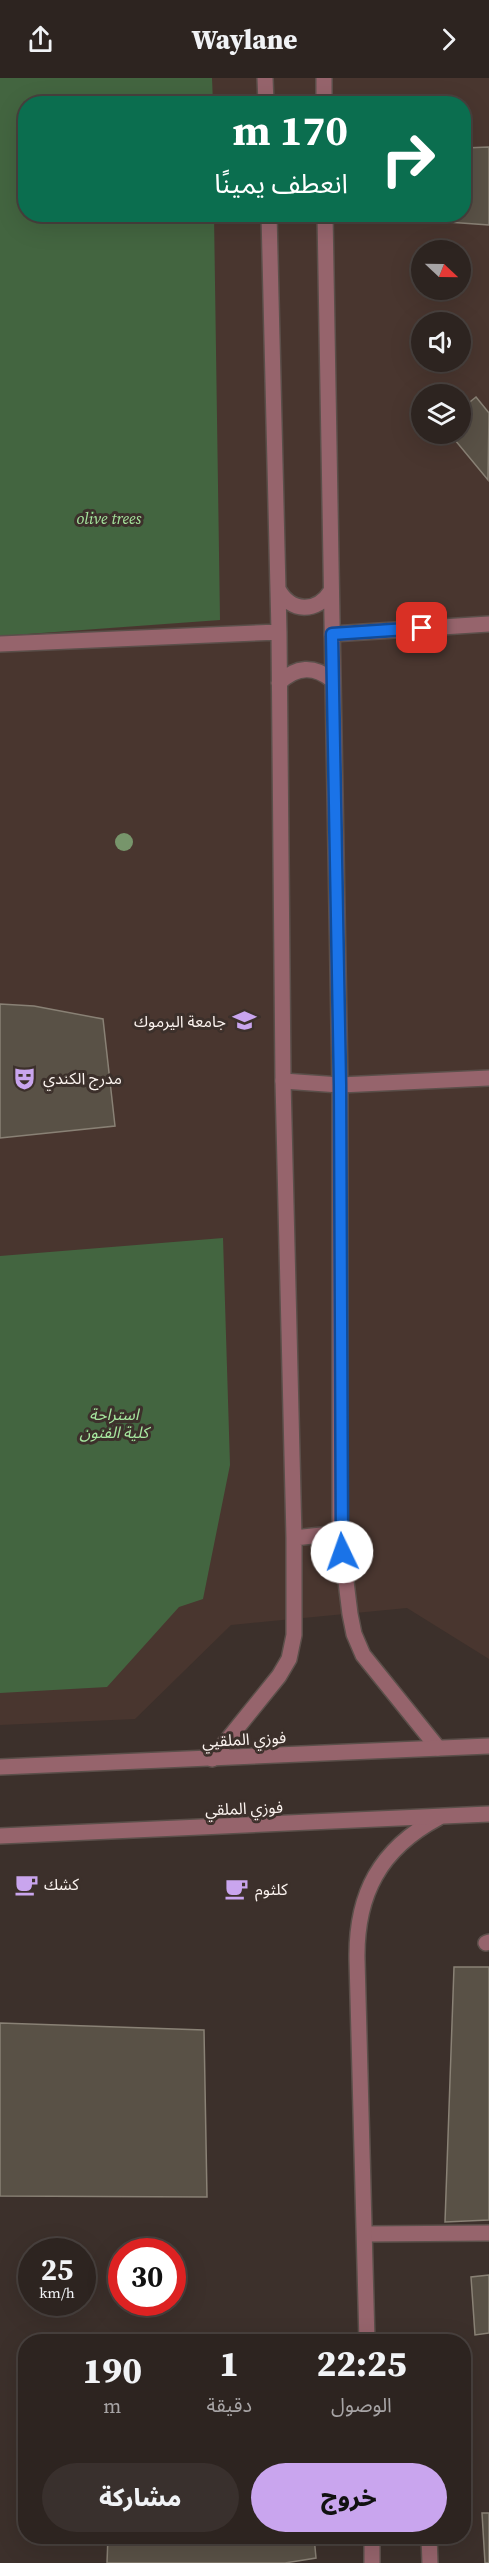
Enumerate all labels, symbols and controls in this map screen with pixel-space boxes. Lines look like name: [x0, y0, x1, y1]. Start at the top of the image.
text: Waylane: [192, 21, 297, 58]
icon: share: [24, 23, 57, 56]
icon: forward: [432, 23, 465, 56]
text: 170 m: [233, 101, 348, 159]
icon: right: [369, 120, 447, 198]
text: انعطف يمينًا: [214, 165, 348, 202]
north arrow: [411, 240, 471, 300]
map controls: [411, 240, 471, 444]
button: sound: [411, 312, 471, 372]
button: layers: [411, 384, 471, 444]
park label: olive trees: [77, 507, 142, 529]
pin: [396, 602, 447, 653]
icon: arrive: [405, 611, 438, 644]
school or university icon: جامعة اليرموك: [231, 1008, 257, 1034]
place label: جامعة اليرموك: [134, 1010, 226, 1032]
theatre icon: مدرج الكندي: [12, 1065, 38, 1091]
place label: مدرج الكندي: [43, 1067, 122, 1091]
park label: استراحة كلية الفنون: [80, 1403, 152, 1443]
position arrow: [310, 1520, 374, 1584]
street label: فوزي الملقيي: [201, 1726, 287, 1754]
street label: فوزي الملقي: [205, 1796, 284, 1822]
cafe icon: كشك: [13, 1871, 39, 1897]
place label: كشك: [44, 1873, 79, 1895]
cafe icon: كلثوم: [224, 1876, 250, 1902]
place label: كلثوم: [255, 1878, 288, 1902]
speed limit sign: 30: [108, 2238, 186, 2316]
text: 25: [41, 2249, 73, 2290]
text: km/h: [39, 2282, 75, 2303]
text: 1: [219, 2339, 239, 2388]
text: 22:25: [316, 2339, 407, 2388]
text: 190: [82, 2346, 142, 2395]
text: دقيقة: [206, 2391, 252, 2419]
text: الوصول: [331, 2391, 392, 2419]
text: m: [103, 2392, 121, 2420]
button: مشاركة: [42, 2463, 239, 2532]
button: خروج: [251, 2463, 447, 2532]

